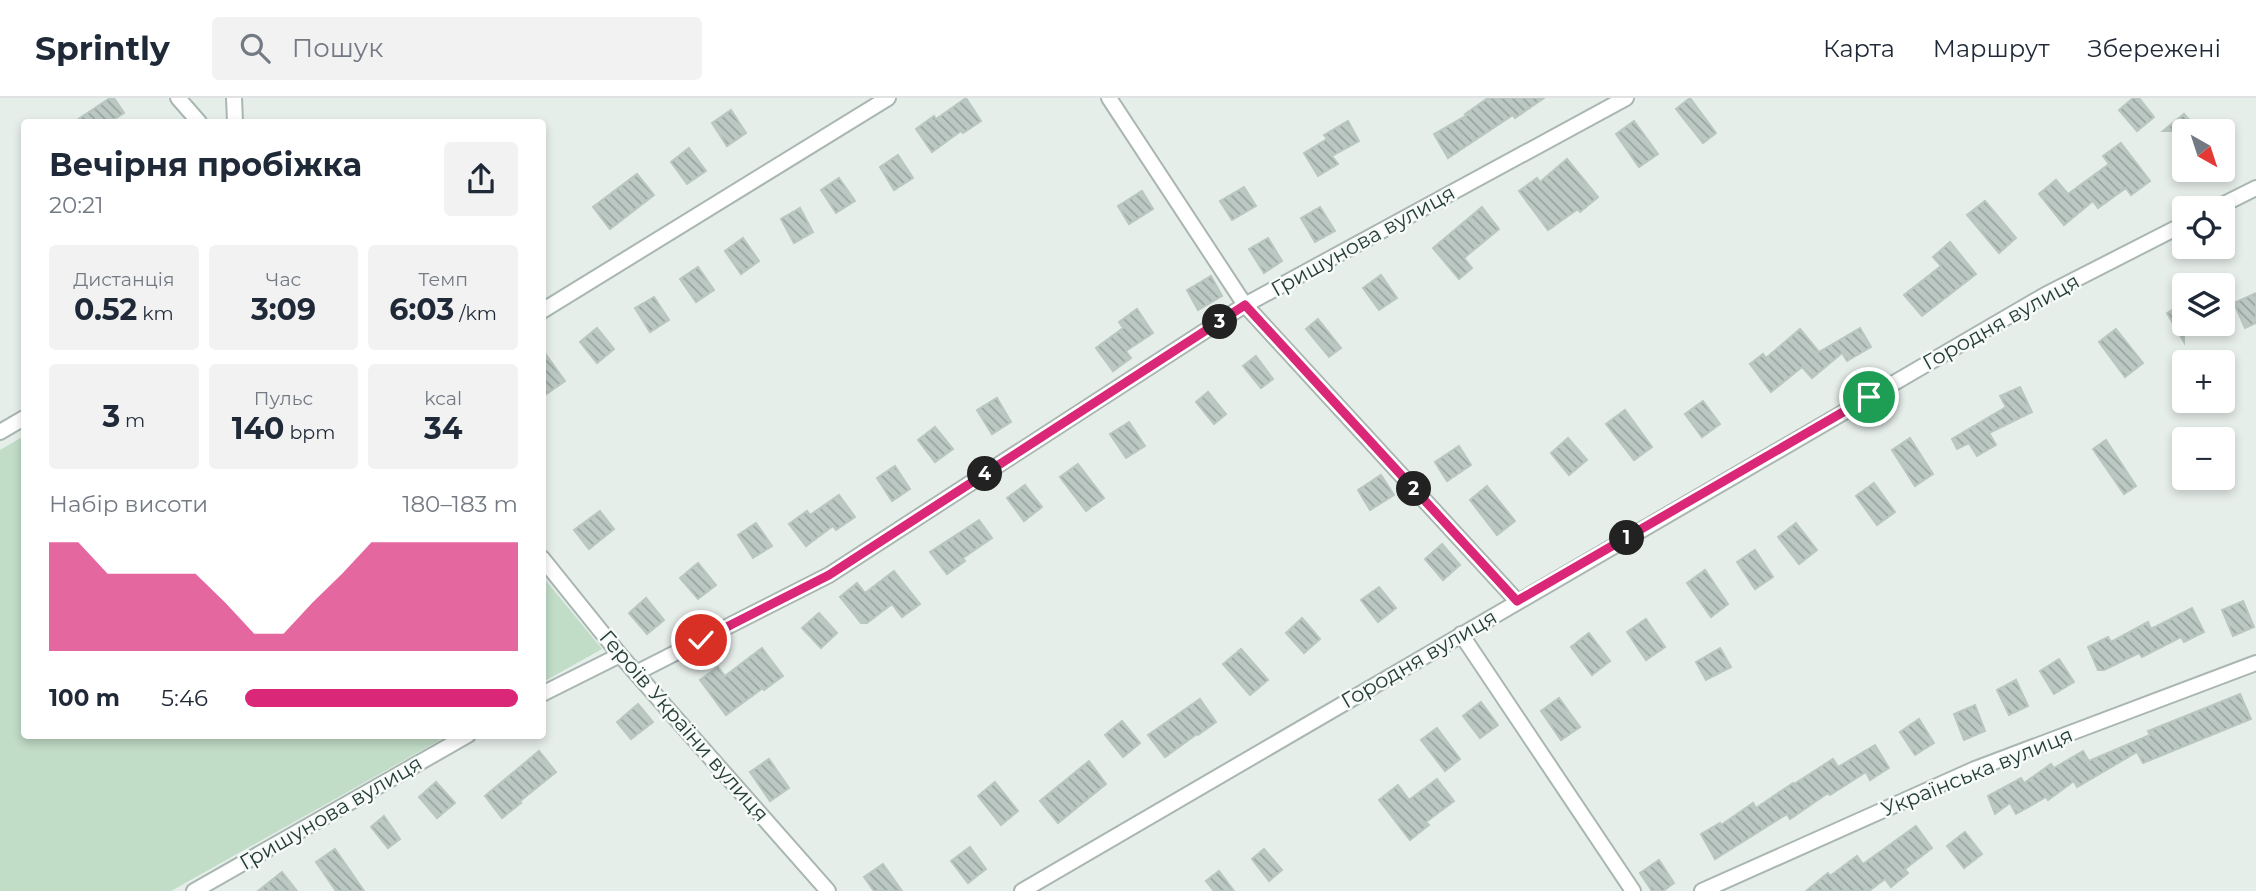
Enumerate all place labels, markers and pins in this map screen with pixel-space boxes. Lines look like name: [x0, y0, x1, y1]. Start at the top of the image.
pin: 3: [1202, 304, 1238, 340]
pin: [1839, 367, 1899, 427]
pin: 4: [968, 456, 1002, 492]
pin: 2: [1396, 472, 1432, 506]
pin: 1: [1610, 520, 1644, 556]
pin: [671, 610, 731, 670]

